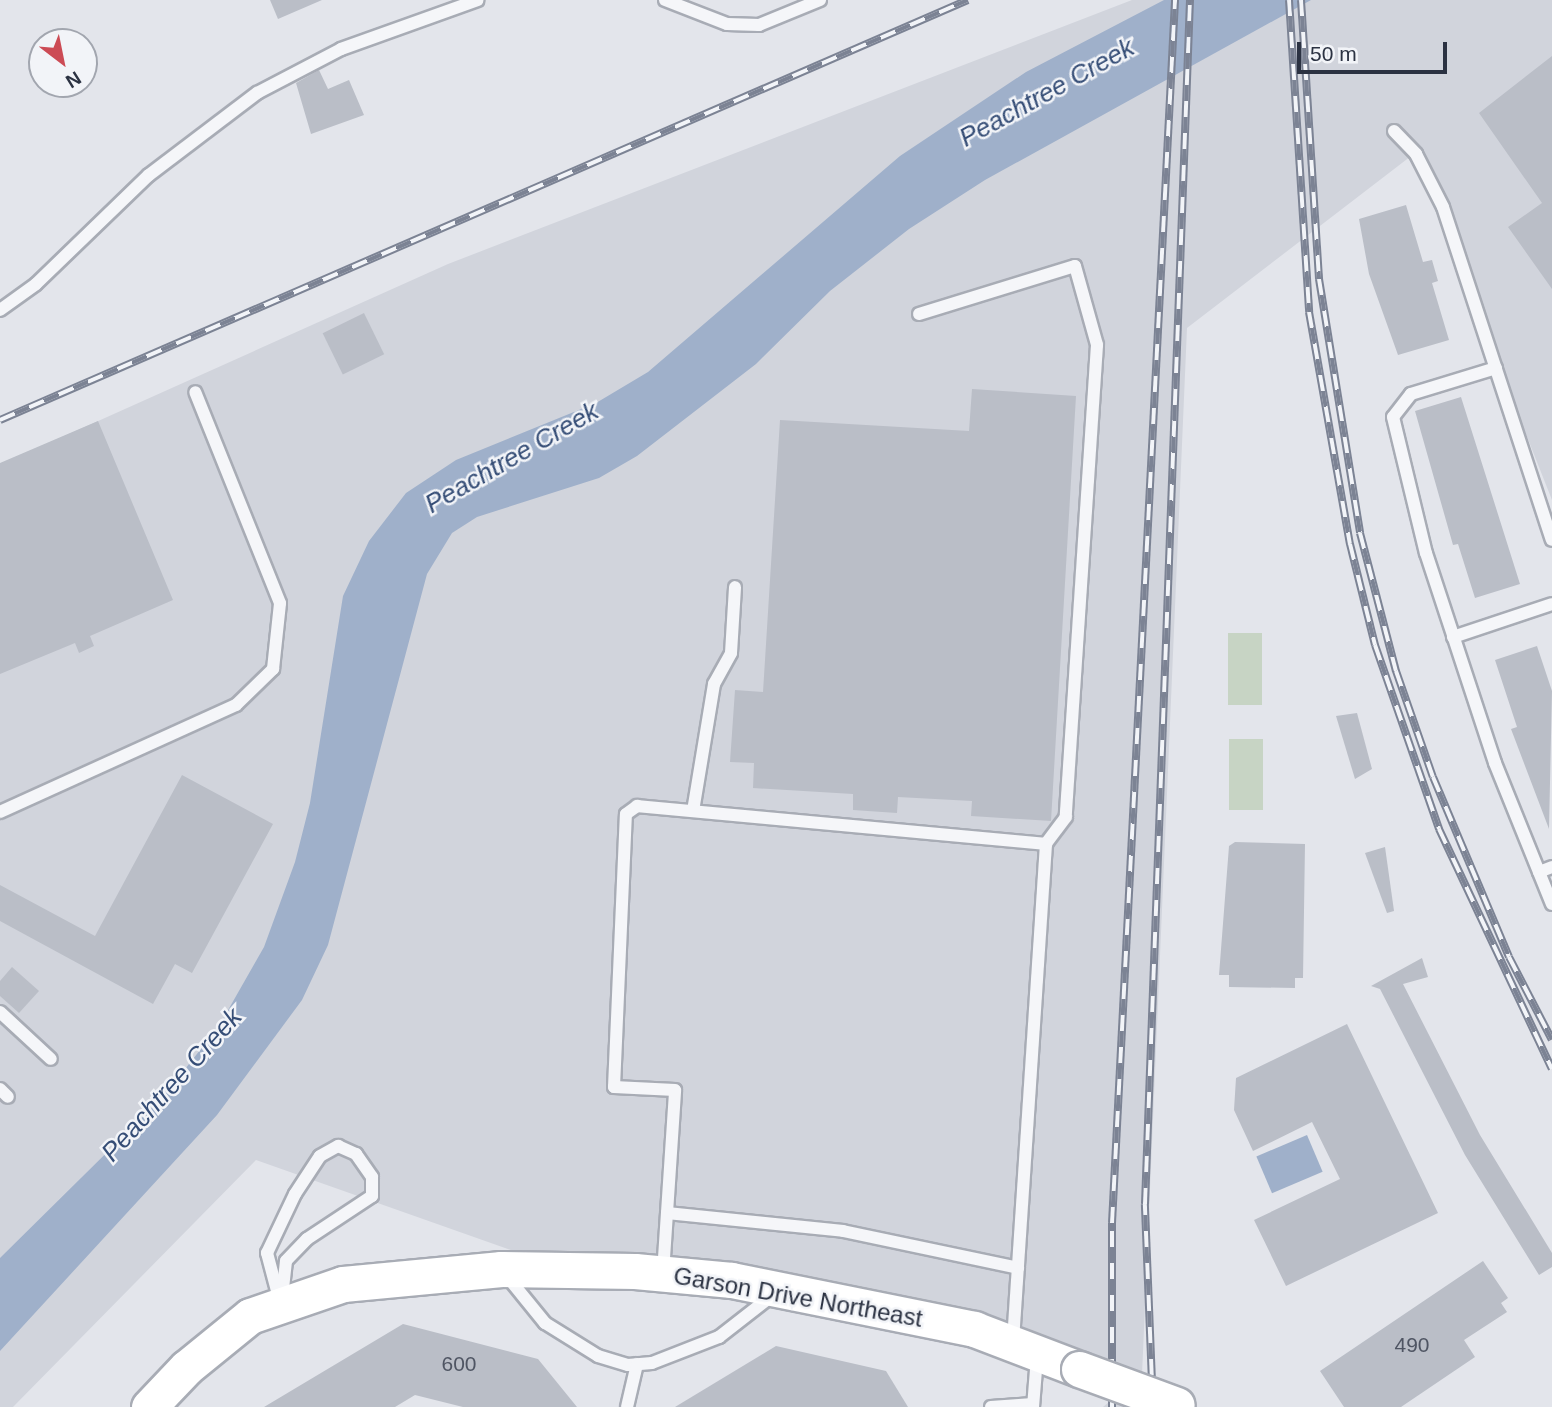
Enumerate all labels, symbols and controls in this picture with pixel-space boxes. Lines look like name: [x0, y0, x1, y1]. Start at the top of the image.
north arrow: [28, 28, 98, 98]
scale bar: [1300, 28, 1450, 72]
water label: Peachtree Creek: [954, 32, 1140, 154]
text: 50 m: [1310, 42, 1357, 65]
text: N: [62, 67, 85, 92]
water label: Peachtree Creek: [420, 396, 604, 520]
water label: Peachtree Creek: [95, 1002, 249, 1168]
street label: Garson Drive Northeast: [671, 1261, 925, 1333]
house number: 490: [1394, 1332, 1430, 1358]
house number: 600: [441, 1351, 477, 1377]

